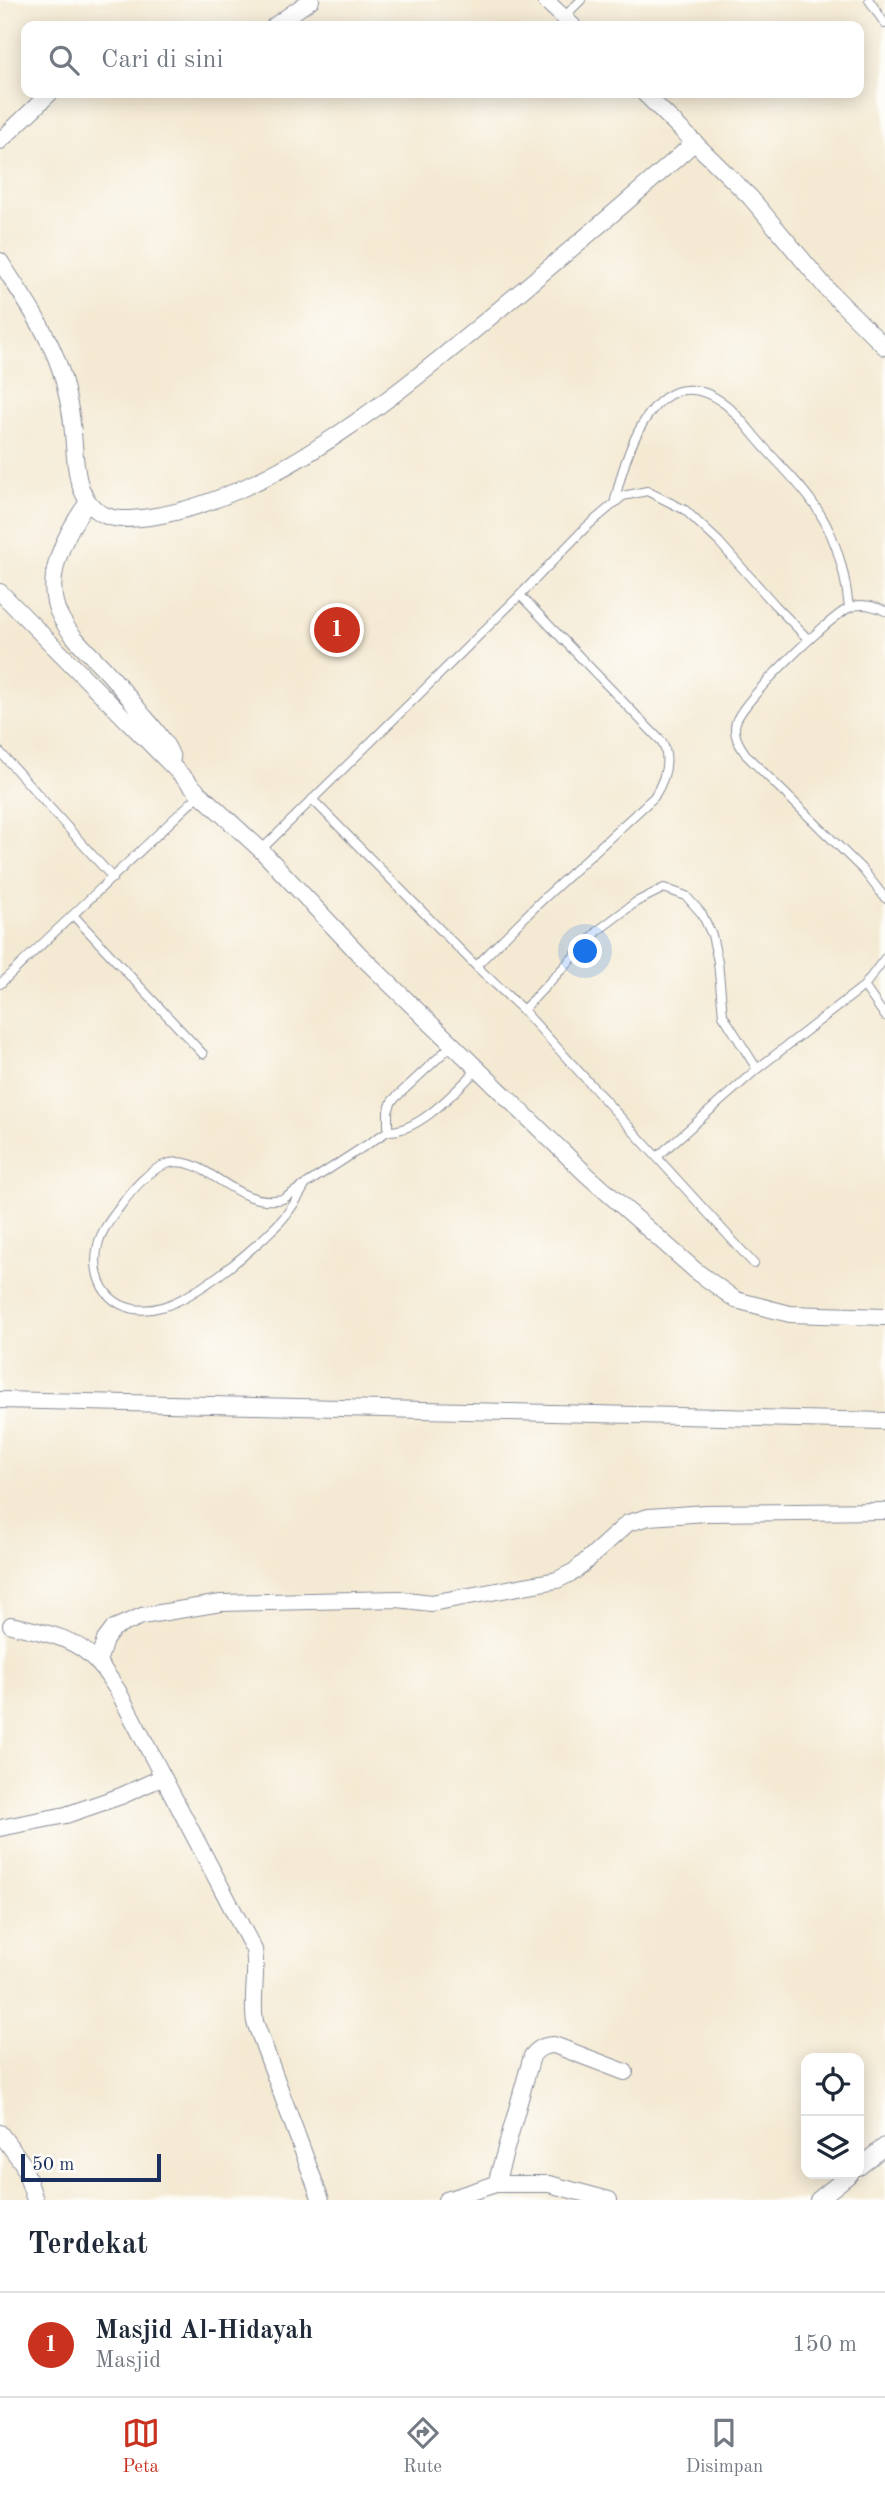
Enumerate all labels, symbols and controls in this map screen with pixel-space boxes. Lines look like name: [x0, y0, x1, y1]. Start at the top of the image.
search box: [21, 21, 864, 98]
icon: search: [45, 41, 83, 79]
text: Cari di sini: [101, 47, 223, 73]
pin: 1: [314, 604, 360, 656]
your location: [568, 934, 602, 968]
map controls: [801, 2053, 864, 2179]
button: locate: [801, 2053, 864, 2116]
button: layers: [801, 2116, 864, 2179]
scale bar: [21, 2151, 161, 2183]
text: 50 m: [32, 2156, 74, 2175]
text: Terdekat: [28, 2230, 148, 2260]
text: Masjid Al-Hidayah: [95, 2318, 313, 2344]
text: 1: [44, 2333, 58, 2356]
text: 150 m: [792, 2333, 857, 2356]
text: Masjid: [95, 2349, 161, 2372]
tab: Peta: [122, 2414, 160, 2479]
tab: Rute: [403, 2414, 442, 2479]
tab: Disimpan: [685, 2414, 763, 2479]

